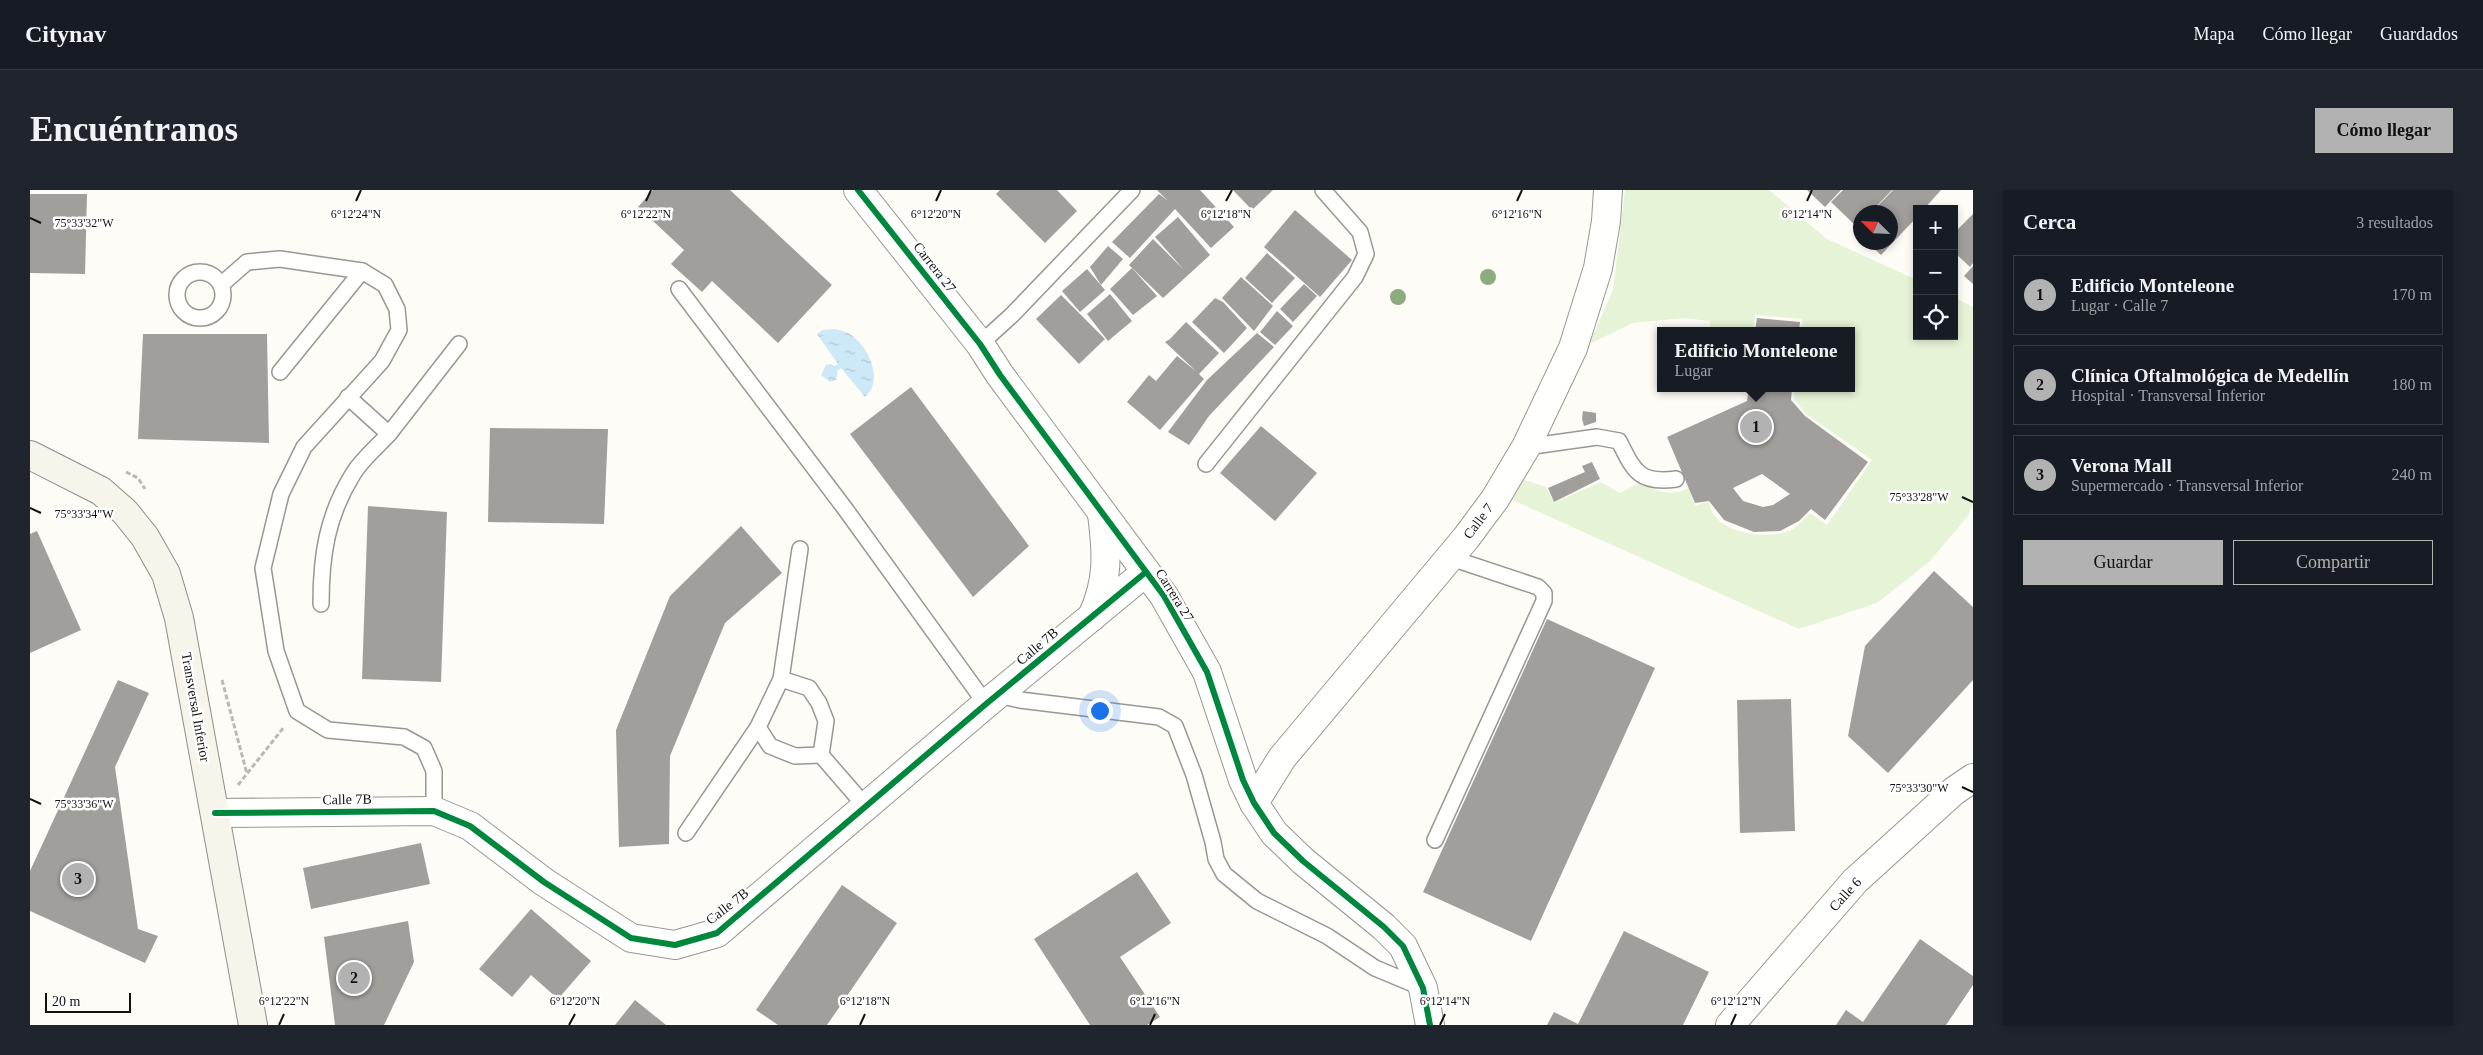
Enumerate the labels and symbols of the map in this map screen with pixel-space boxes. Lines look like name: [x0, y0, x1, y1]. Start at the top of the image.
north arrow: [1853, 205, 1898, 250]
text: 6°12'24"N: [331, 207, 382, 221]
text: 6°12'22"N: [621, 207, 672, 221]
text: 6°12'20"N: [911, 207, 962, 221]
text: 6°12'18"N: [1201, 207, 1252, 221]
text: 6°12'16"N: [1492, 207, 1543, 221]
text: 6°12'14"N: [1782, 207, 1833, 221]
text: 75°33'32"W: [54, 216, 114, 230]
street label: Carrera 27: [910, 239, 959, 295]
pin: 1: [1740, 408, 1772, 446]
text: 75°33'28"W: [1889, 490, 1949, 504]
street label: Calle 7: [1460, 501, 1496, 542]
text: 75°33'34"W: [54, 507, 114, 521]
street label: Carrera 27: [1152, 566, 1197, 624]
street label: Calle 7B: [1014, 625, 1061, 668]
street label: Transversal Inferior: [178, 651, 213, 763]
your location: [1087, 698, 1113, 724]
text: 75°33'30"W: [1889, 781, 1949, 795]
street label: Calle 7B: [322, 792, 372, 807]
text: 75°33'36"W: [54, 797, 114, 811]
pin: 3: [62, 860, 94, 898]
street label: Calle 6: [1826, 874, 1864, 914]
street label: Calle 7B: [703, 885, 751, 928]
pin: 2: [338, 959, 370, 997]
scale bar: [45, 990, 131, 1013]
text: 6°12'22"N: [259, 994, 310, 1008]
text: 6°12'20"N: [550, 994, 601, 1008]
text: 6°12'18"N: [840, 994, 891, 1008]
text: 6°12'16"N: [1130, 994, 1181, 1008]
text: 6°12'14"N: [1420, 994, 1471, 1008]
text: 6°12'12"N: [1711, 994, 1762, 1008]

